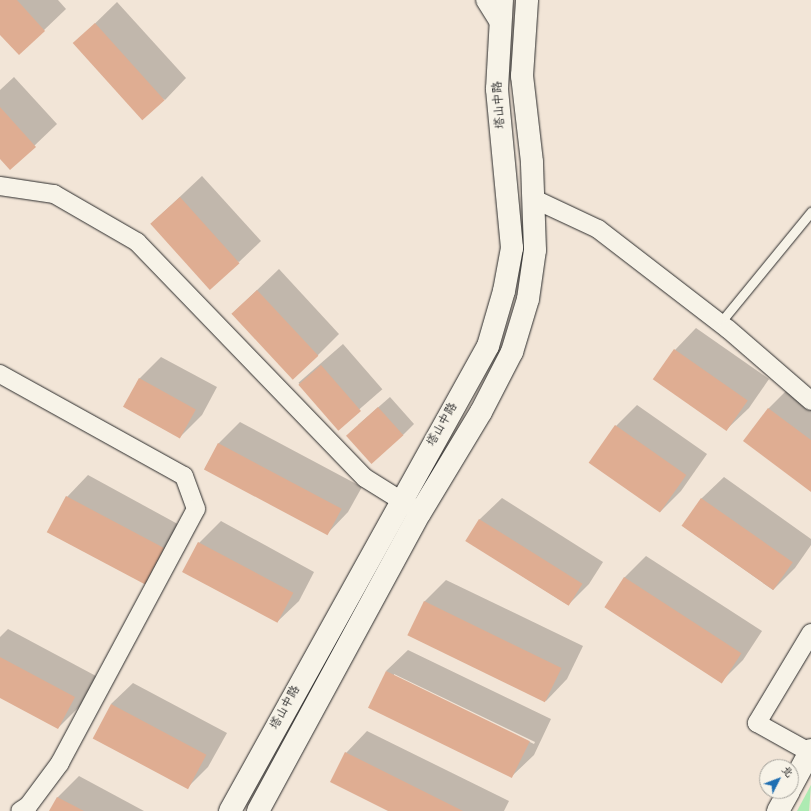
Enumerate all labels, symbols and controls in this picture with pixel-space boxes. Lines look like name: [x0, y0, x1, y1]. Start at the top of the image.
street label: 塔山中路: [491, 81, 509, 129]
street label: 塔山中路: [425, 401, 461, 449]
street label: 塔山中路: [268, 684, 304, 732]
north arrow: [759, 759, 799, 799]
text: 北: [778, 763, 796, 780]

